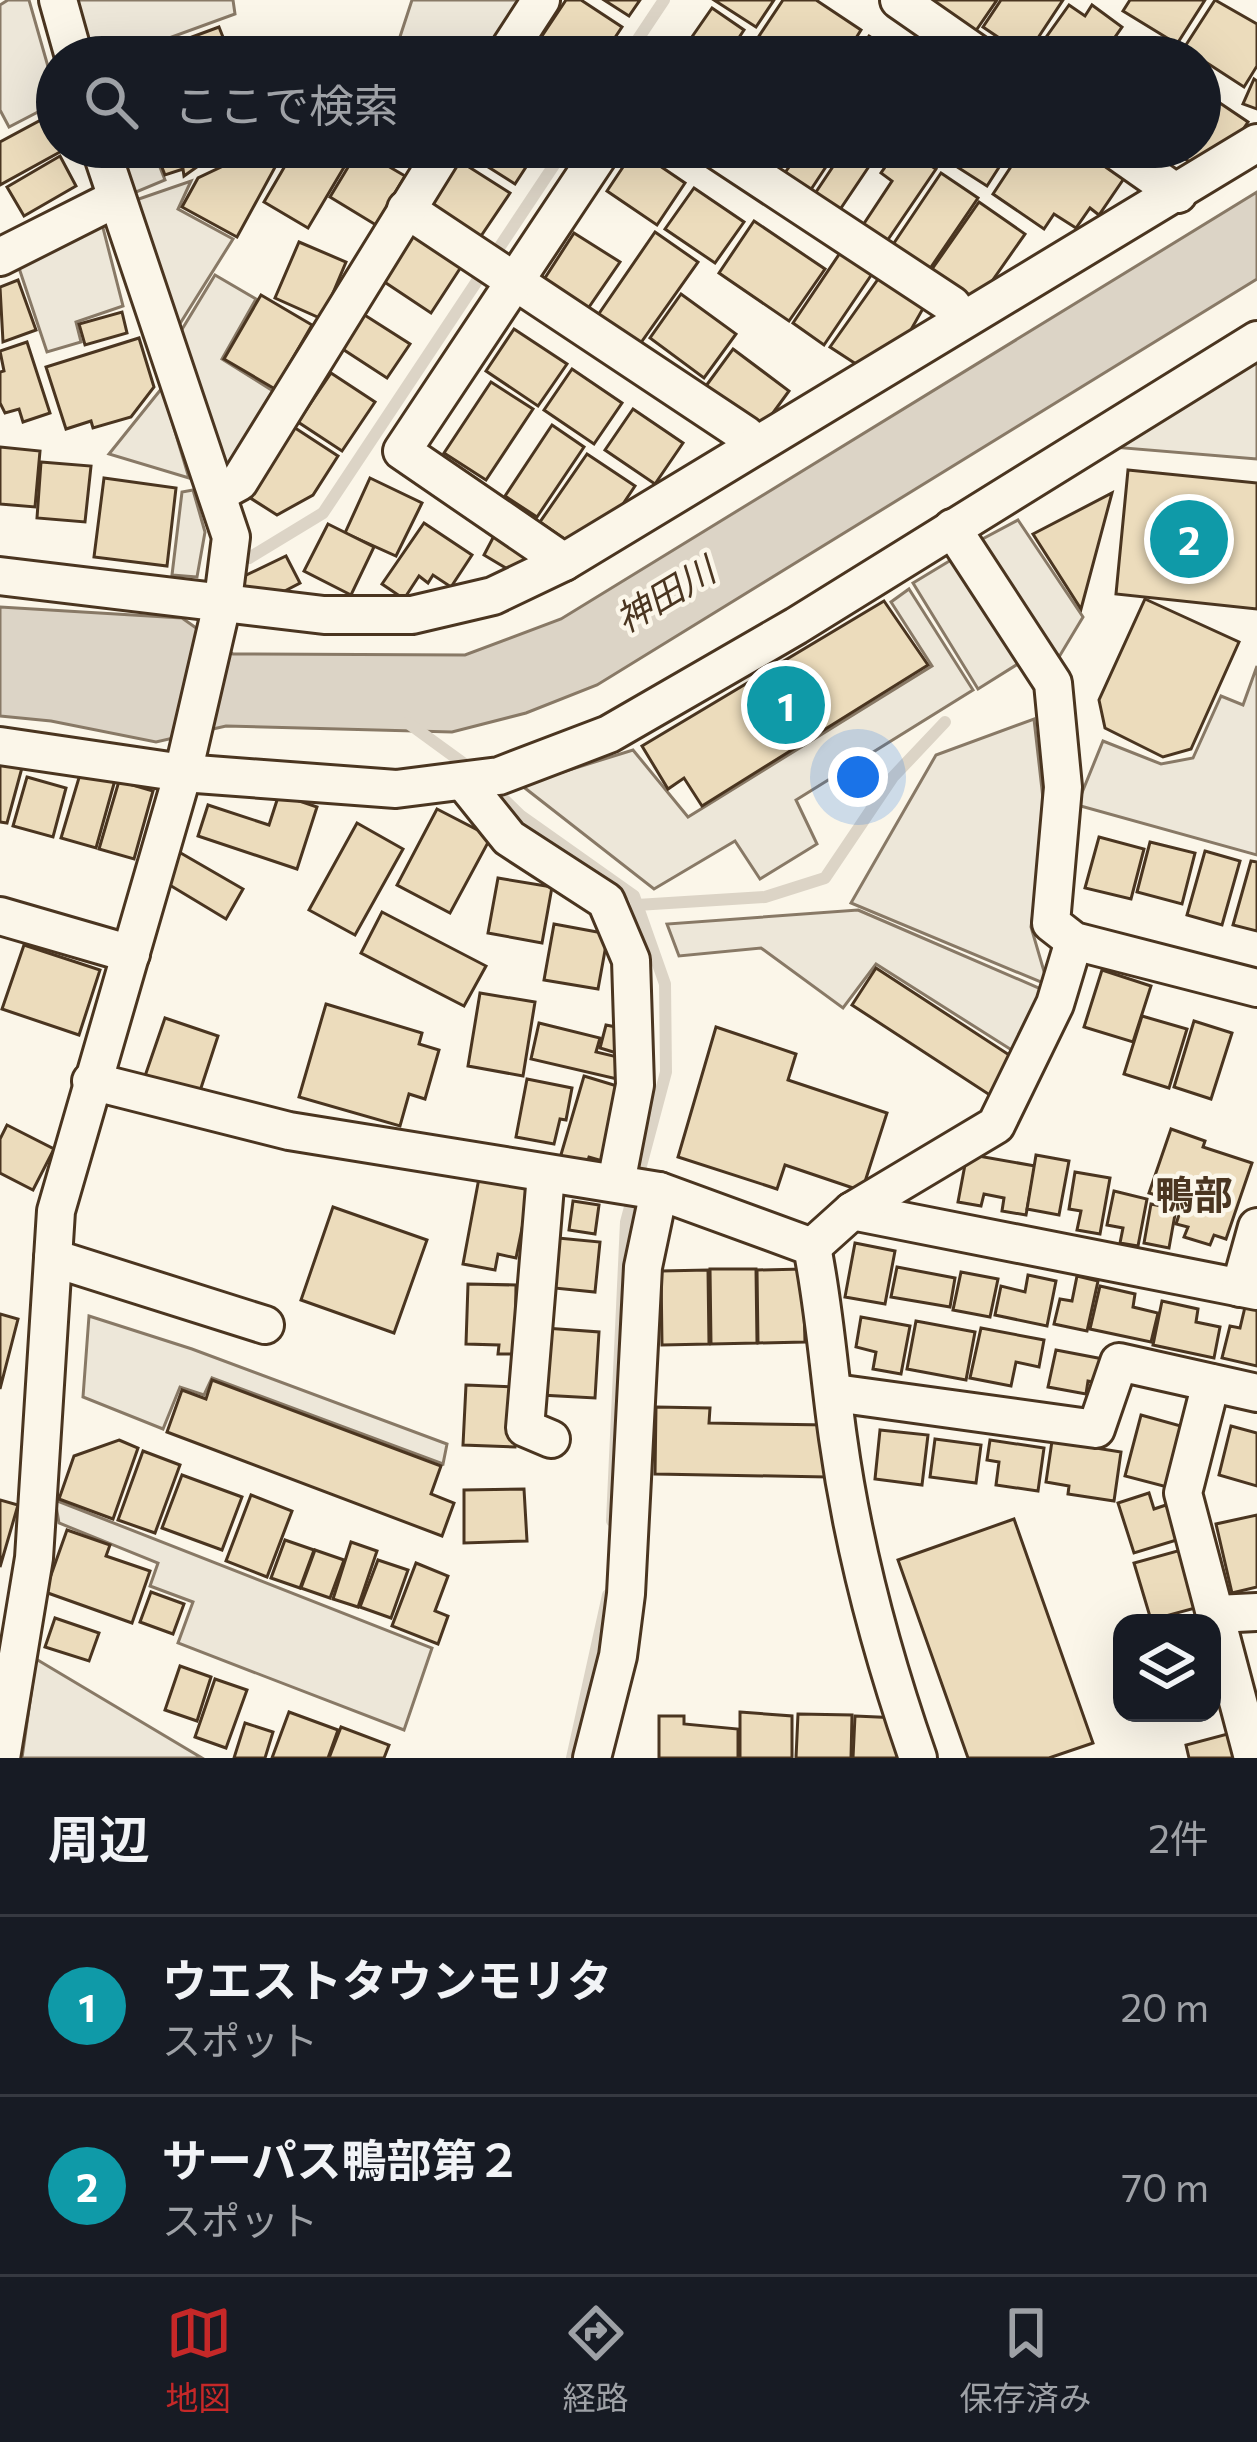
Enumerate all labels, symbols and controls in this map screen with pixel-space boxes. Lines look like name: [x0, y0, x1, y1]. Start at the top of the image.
search box: [36, 36, 1221, 168]
icon: search: [78, 69, 144, 135]
text: ここで検索: [174, 76, 399, 131]
pin: 2: [1150, 494, 1228, 584]
water label: 神田川: [606, 544, 725, 640]
pin: 1: [747, 660, 825, 750]
your location: [828, 747, 888, 807]
district label: 鴨部: [1155, 1169, 1233, 1217]
map controls: [1113, 1614, 1221, 1722]
button: layers: [1113, 1614, 1221, 1722]
text: 周辺: [48, 1806, 150, 1869]
text: 2件: [1148, 1813, 1209, 1861]
text: ウエストタウンモリタ: [162, 1951, 612, 2006]
text: 1: [78, 1982, 96, 2030]
text: 20 m: [1121, 1982, 1209, 2030]
text: スポット: [162, 2015, 318, 2063]
text: サーパス鴨部第２: [162, 2131, 522, 2186]
text: 2: [76, 2162, 98, 2210]
text: 70 m: [1122, 2162, 1209, 2210]
text: スポット: [162, 2195, 318, 2243]
tab: 地図: [166, 2300, 232, 2420]
tab: 経路: [563, 2300, 629, 2420]
tab: 保存済み: [960, 2300, 1092, 2420]

